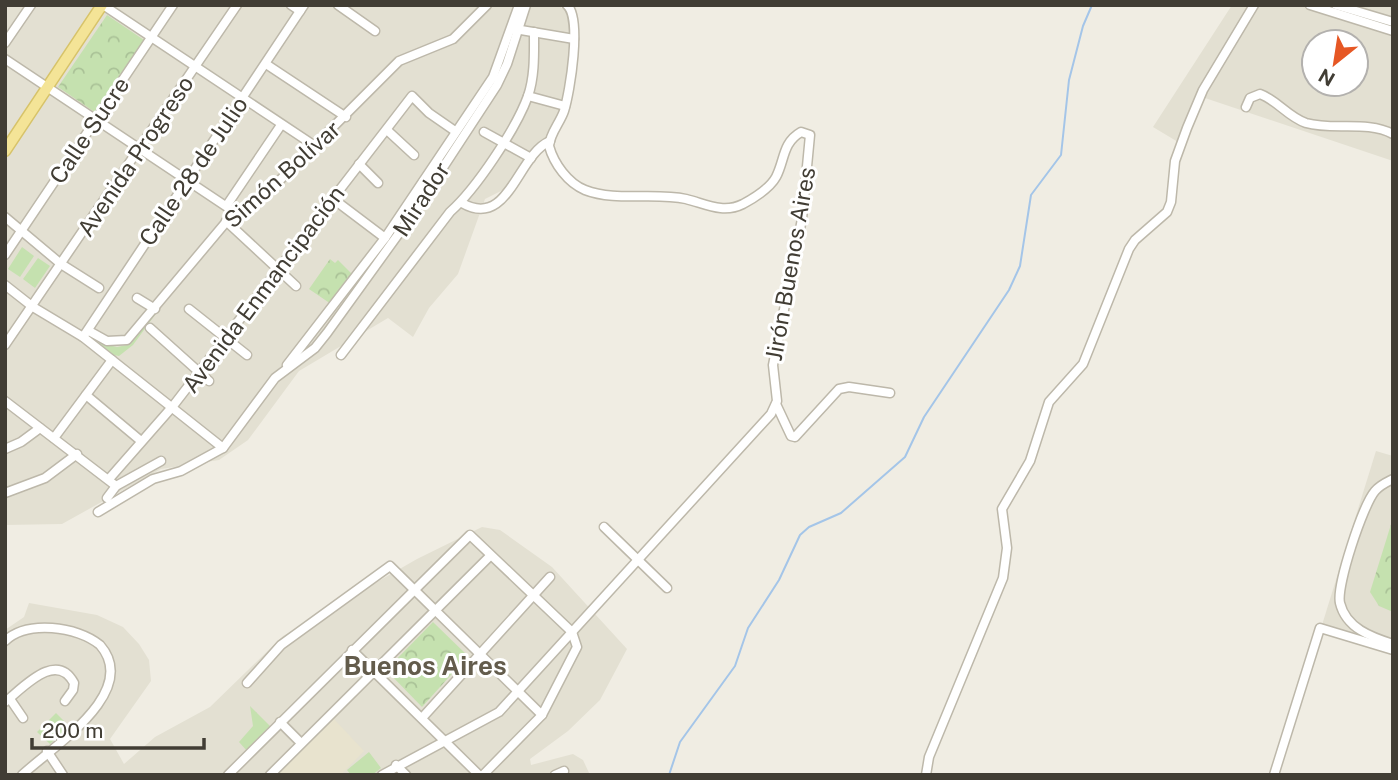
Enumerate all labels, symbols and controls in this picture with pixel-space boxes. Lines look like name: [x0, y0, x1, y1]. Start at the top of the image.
north arrow: [1300, 28, 1370, 98]
text: N: [1315, 64, 1338, 91]
street label: Avenida Progreso: [71, 71, 199, 241]
street label: Calle Sucre: [43, 72, 135, 188]
street label: Calle 28 de Julio: [133, 91, 253, 251]
street label: Simón Bolívar: [218, 115, 346, 233]
street label: Mirador: [387, 157, 455, 241]
street label: Jirón Buenos Aires: [760, 165, 820, 363]
street label: Avenida Enmancipación: [176, 180, 350, 398]
district label: Buenos Aires: [343, 650, 507, 681]
scale bar: [32, 706, 203, 750]
text: 200 m: [42, 718, 103, 743]

